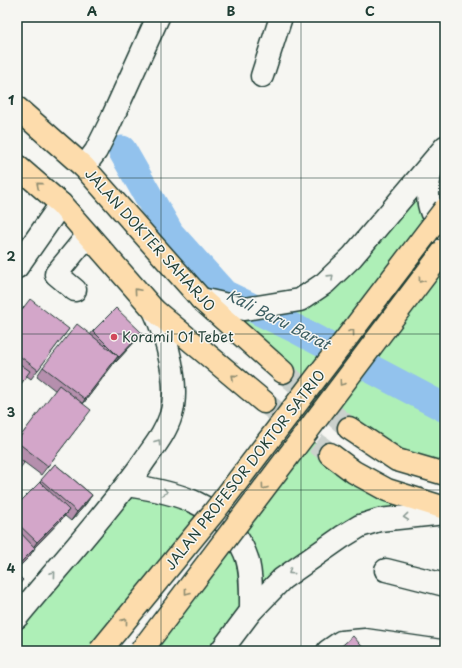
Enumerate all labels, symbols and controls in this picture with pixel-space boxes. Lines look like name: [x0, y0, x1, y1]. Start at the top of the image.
text: A: [87, 1, 97, 20]
text: B: [227, 1, 236, 20]
text: C: [365, 1, 375, 20]
text: 1: [8, 90, 14, 109]
street label: JALAN DOKTER SAHARJO: [80, 163, 220, 316]
one-way arrow: [36, 183, 43, 190]
text: 2: [6, 246, 16, 265]
one-way arrow: [326, 274, 334, 282]
one-way arrow: [419, 276, 426, 283]
water label: Kali Baru Barat: [223, 283, 336, 356]
one-way arrow: [134, 288, 141, 295]
place label: Koramil 01 Tebet: [122, 326, 234, 347]
one-way arrow: [348, 329, 355, 336]
marker: Koramil 01 Tebet: [109, 332, 119, 342]
street label: JALAN PROFESOR DOKTOR SATRIO: [160, 365, 330, 574]
one-way arrow: [231, 374, 238, 381]
one-way arrow: [340, 379, 347, 386]
text: 3: [7, 402, 16, 421]
one-way arrow: [153, 439, 160, 446]
one-way arrow: [262, 483, 269, 490]
one-way arrow: [162, 487, 168, 495]
one-way arrow: [403, 512, 409, 521]
text: 4: [7, 558, 16, 577]
one-way arrow: [289, 567, 296, 574]
one-way arrow: [48, 571, 55, 579]
one-way arrow: [184, 587, 191, 594]
one-way arrow: [120, 618, 127, 625]

